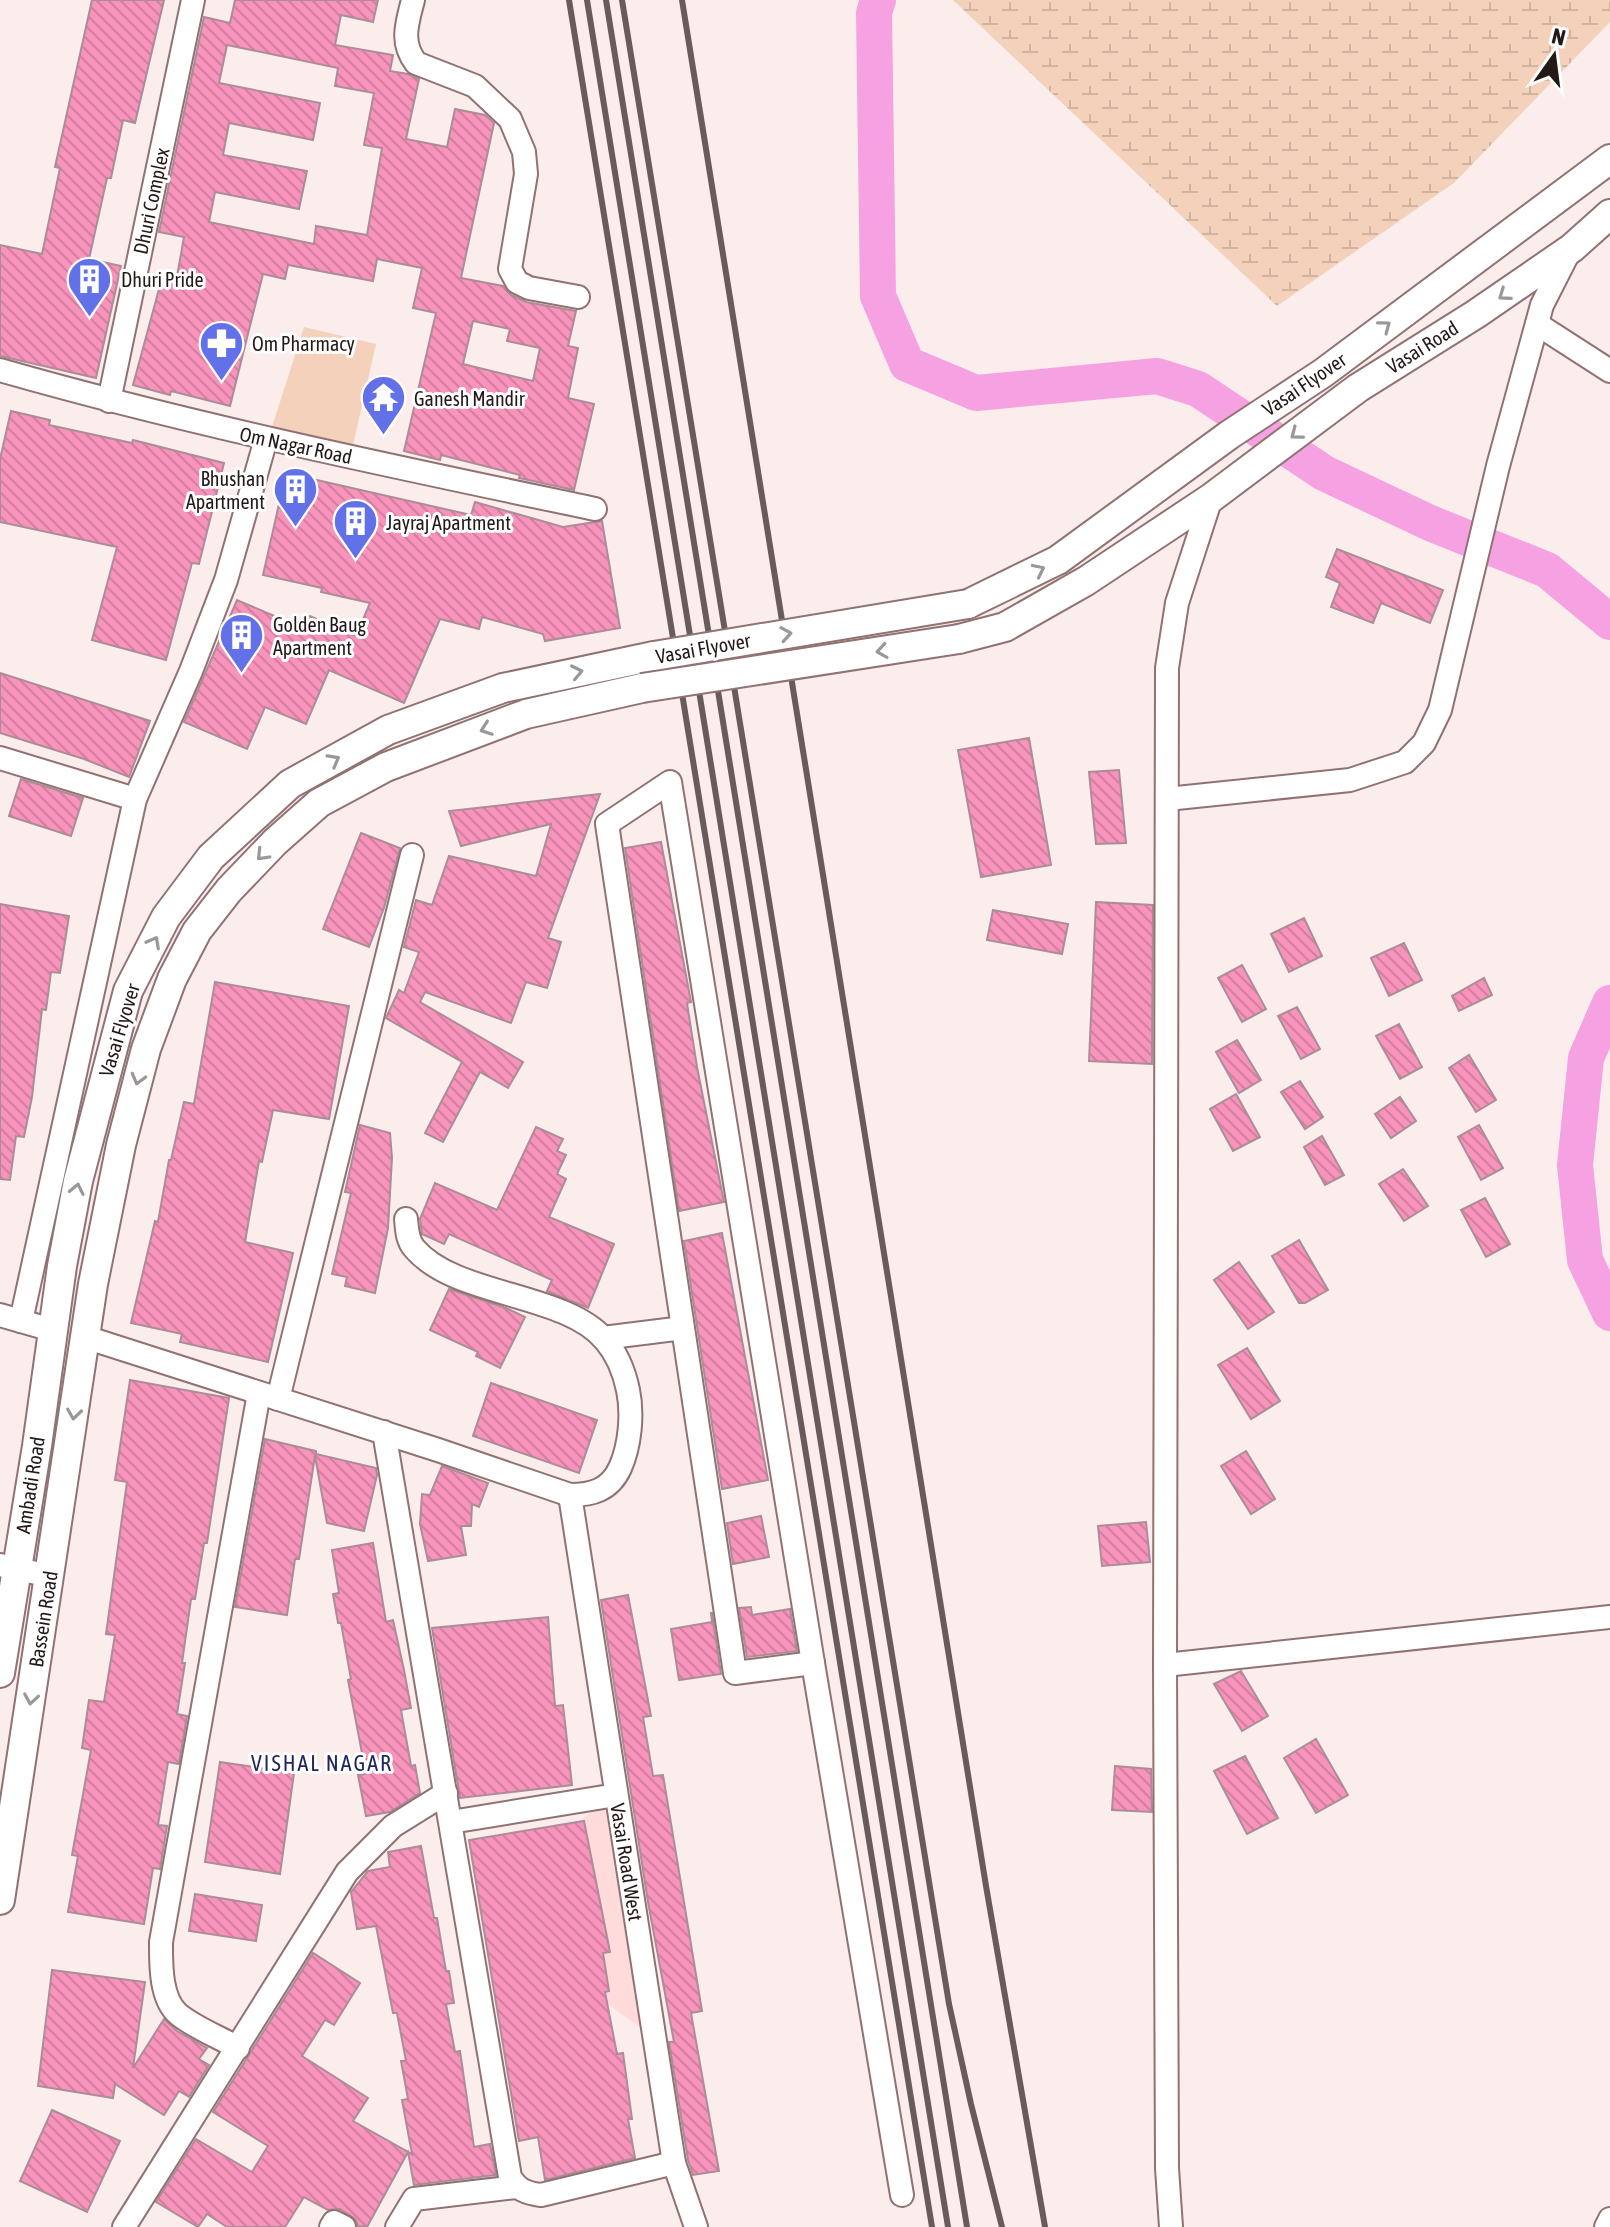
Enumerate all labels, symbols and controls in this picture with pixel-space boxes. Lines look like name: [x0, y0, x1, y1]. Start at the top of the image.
north arrow: [1514, 16, 1594, 96]
text: N: [1549, 22, 1568, 51]
street label: Dhuri Complex: [129, 146, 173, 256]
building icon: Dhuri Pride: [66, 255, 114, 318]
place label: Dhuri Pride: [121, 268, 204, 291]
one-way arrow: [1498, 285, 1512, 300]
street label: Vasai Road: [1382, 316, 1462, 378]
pharmacy icon: Om Pharmacy: [197, 319, 245, 382]
one-way arrow: [1376, 322, 1391, 336]
place label: Om Pharmacy: [252, 332, 355, 355]
street label: Vasai Flyover: [1258, 347, 1351, 420]
temple icon: Ganesh Mandir: [359, 374, 407, 437]
place label: Ganesh Mandir: [414, 387, 526, 410]
street label: Om Nagar Road: [238, 422, 354, 468]
one-way arrow: [1290, 424, 1305, 439]
building icon: Bhushan Apartment: [272, 466, 320, 529]
place label: Bhushan Apartment: [186, 467, 265, 513]
building icon: Jayraj Apartment: [331, 498, 379, 561]
place label: Jayraj Apartment: [386, 511, 511, 534]
one-way arrow: [1030, 564, 1045, 580]
building icon: Golden Baug Apartment: [218, 612, 266, 675]
place label: Golden Baug Apartment: [273, 613, 367, 659]
one-way arrow: [779, 626, 793, 643]
street label: Vasai Flyover: [654, 628, 753, 668]
one-way arrow: [876, 641, 889, 658]
one-way arrow: [569, 664, 583, 681]
one-way arrow: [480, 719, 494, 736]
one-way arrow: [325, 754, 339, 770]
one-way arrow: [257, 846, 272, 860]
one-way arrow: [144, 935, 159, 950]
street label: Vasai Flyover: [94, 980, 144, 1079]
one-way arrow: [131, 1072, 148, 1086]
one-way arrow: [68, 1183, 85, 1196]
one-way arrow: [66, 1407, 83, 1421]
street label: Ambadi Road: [11, 1435, 49, 1535]
street label: Bassein Road: [24, 1569, 62, 1669]
one-way arrow: [23, 1692, 40, 1706]
district label: VISHAL NAGAR: [251, 1750, 393, 1776]
street label: Vasai Road West: [606, 1801, 648, 1923]

